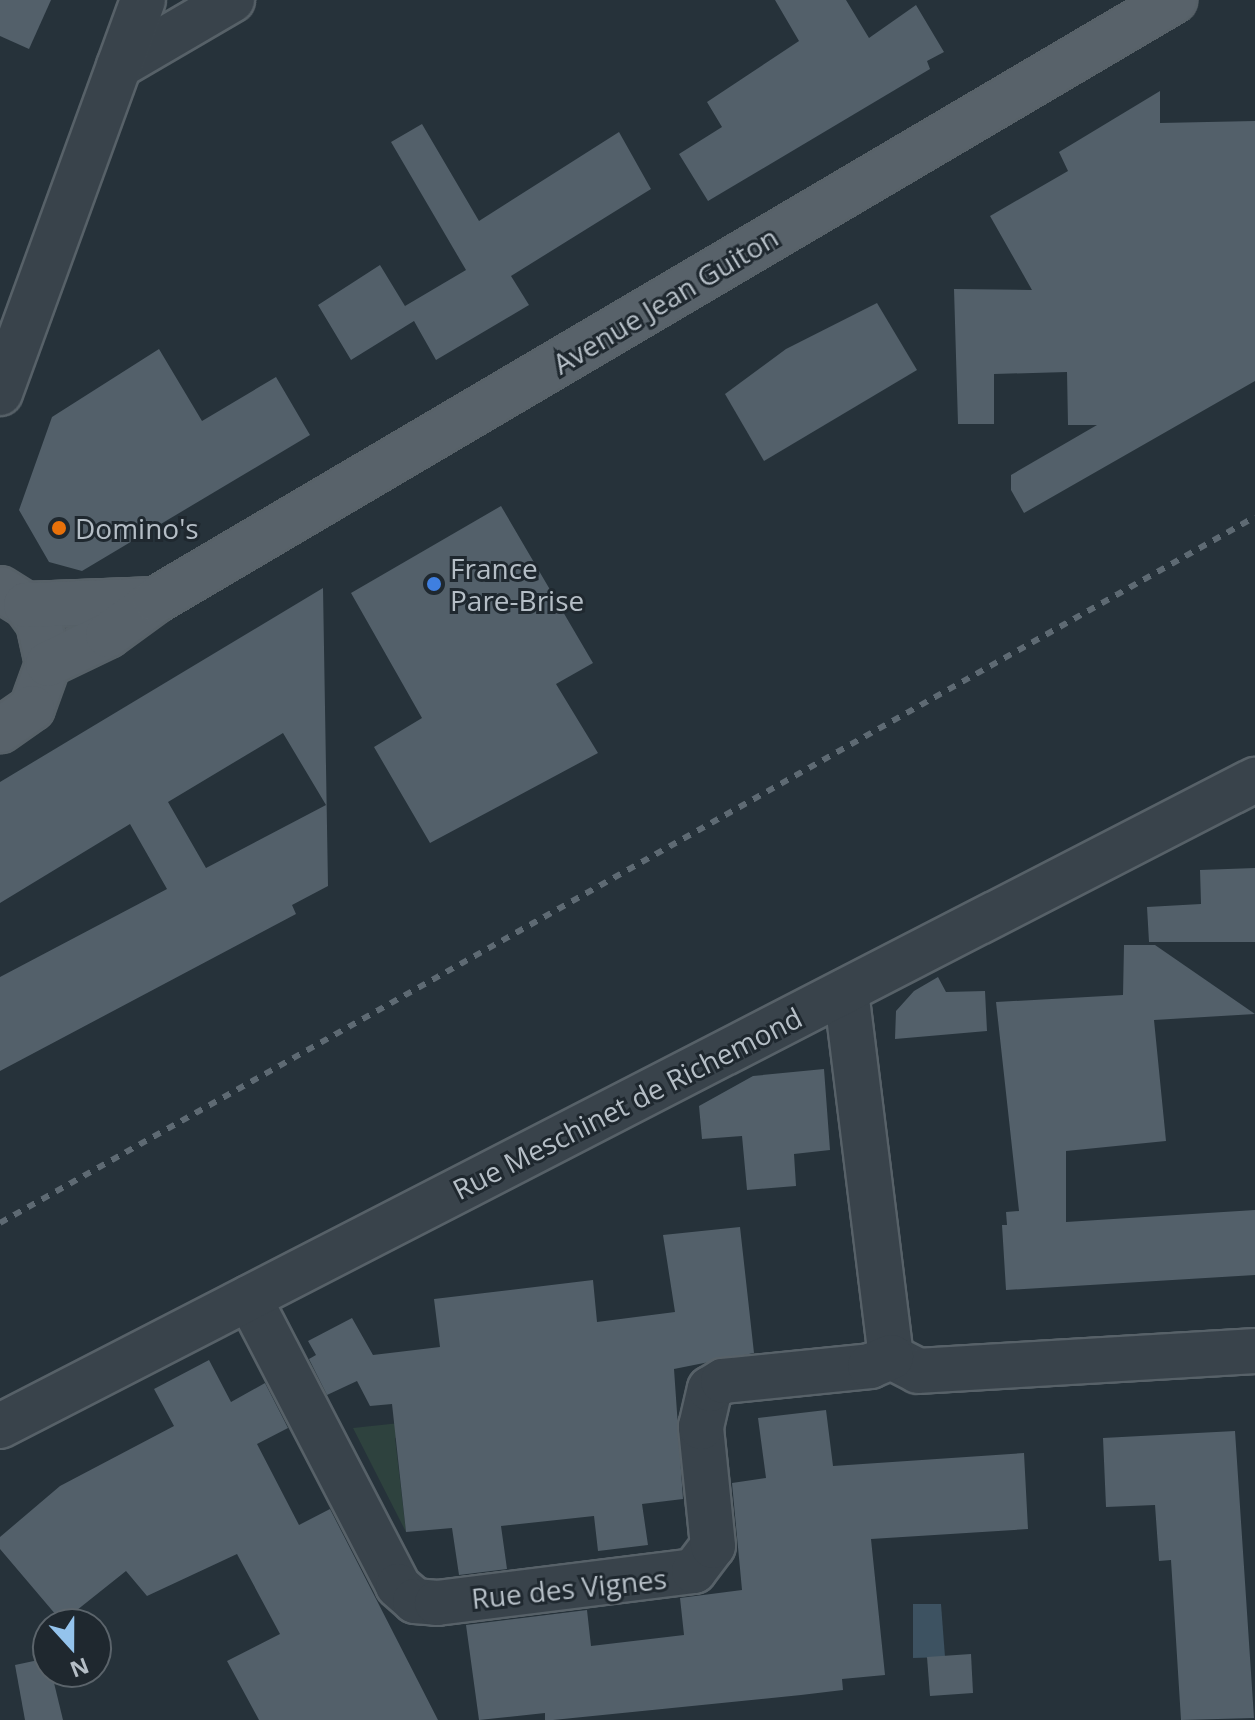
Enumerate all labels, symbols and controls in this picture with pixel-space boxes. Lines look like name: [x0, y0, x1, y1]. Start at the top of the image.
street label: Avenue Jean Guiton: [546, 220, 784, 380]
place label: Domino's: [75, 511, 199, 545]
marker: Domino's: [50, 519, 68, 537]
place label: France Pare-Brise: [450, 551, 584, 617]
marker: France Pare-Brise: [425, 575, 443, 593]
street label: Rue Meschinet de Richemond: [447, 1000, 807, 1206]
street label: Rue des Vignes: [470, 1561, 668, 1615]
north arrow: [32, 1608, 112, 1688]
text: N: [66, 1651, 94, 1686]

